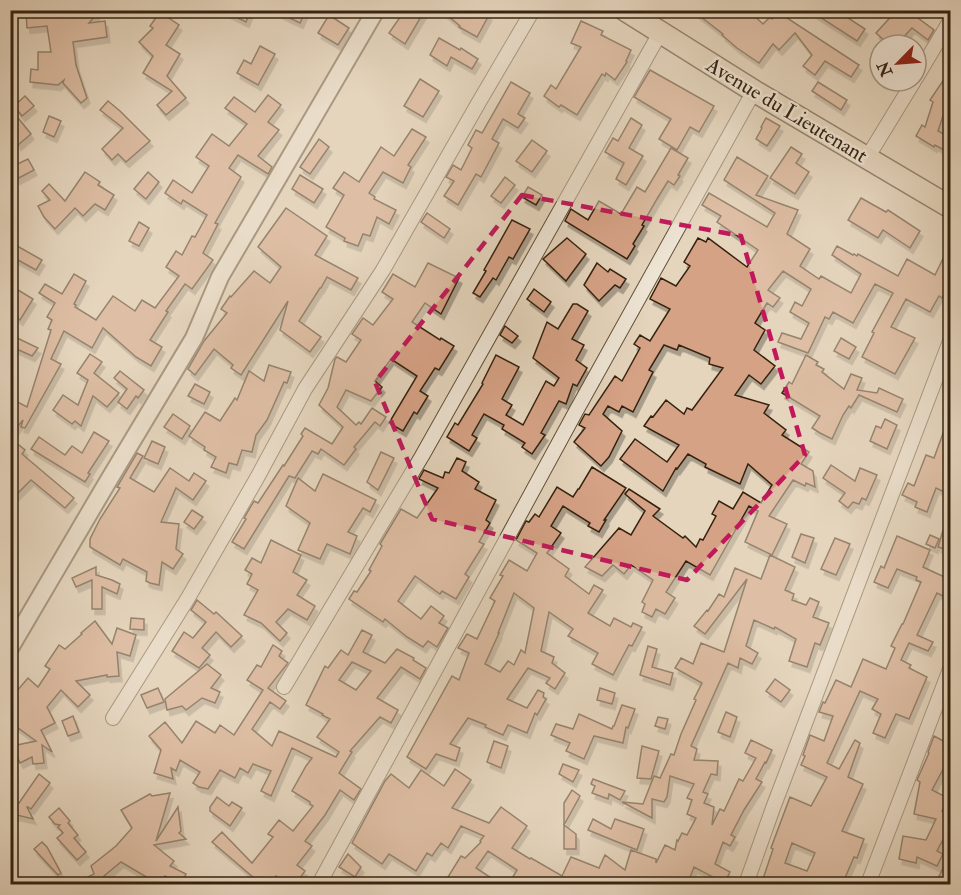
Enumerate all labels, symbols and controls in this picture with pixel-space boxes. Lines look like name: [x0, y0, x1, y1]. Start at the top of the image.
north arrow: [868, 33, 928, 93]
street label: Avenue du Lieutenant: [700, 51, 873, 169]
text: N: [873, 58, 898, 81]

